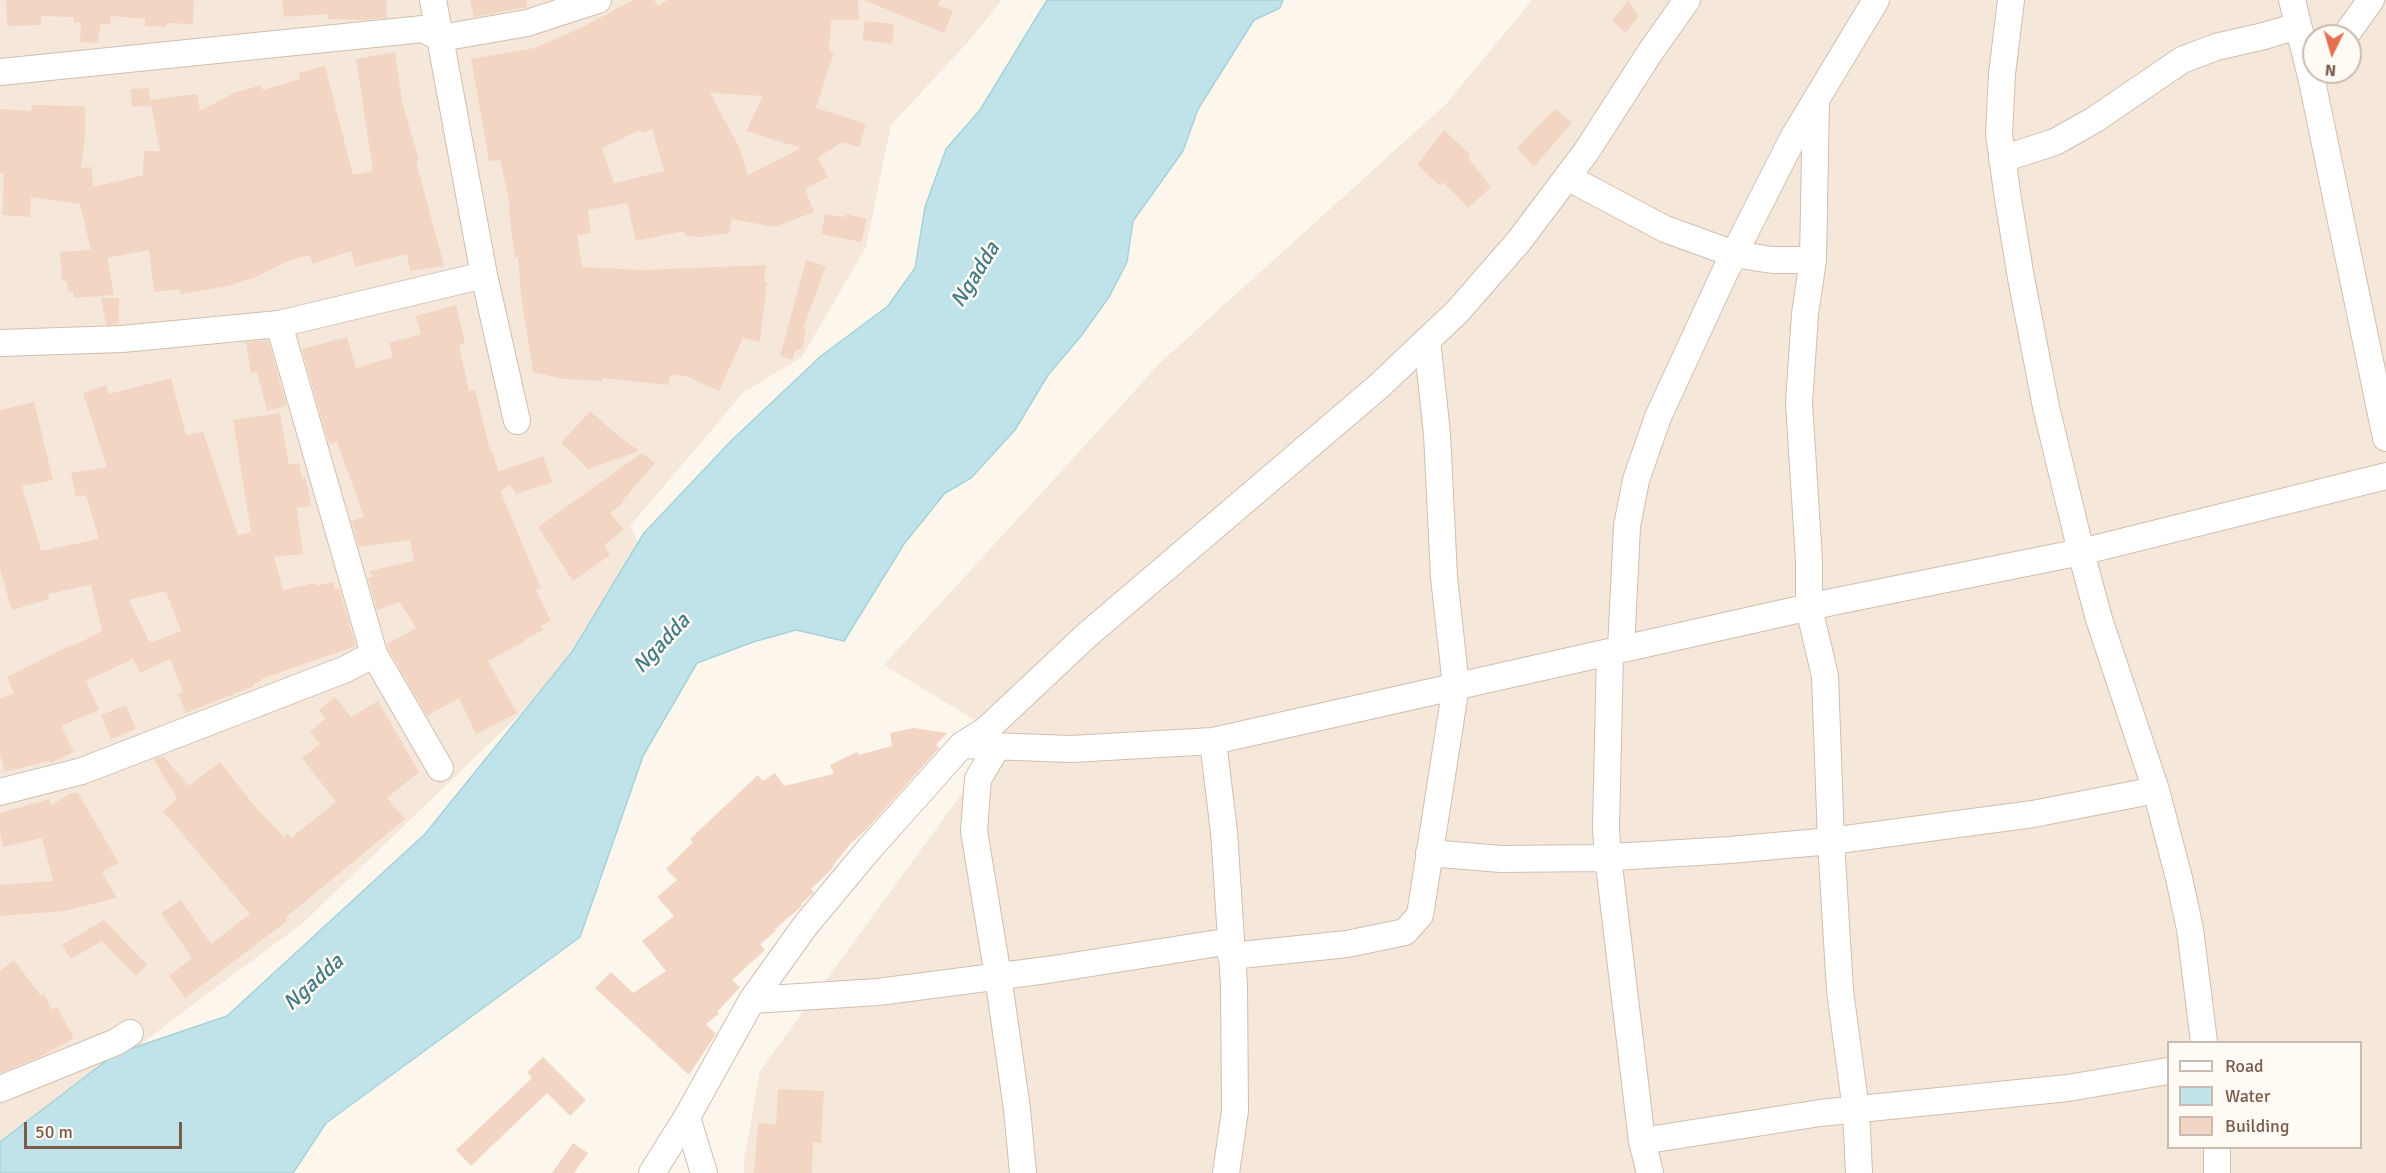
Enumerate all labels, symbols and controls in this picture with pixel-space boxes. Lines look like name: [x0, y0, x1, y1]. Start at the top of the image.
north arrow: [2302, 24, 2362, 84]
text: N: [2324, 59, 2337, 80]
water label: Ngadda: [946, 237, 1006, 313]
water label: Ngadda: [628, 609, 696, 679]
water label: Ngadda: [278, 949, 350, 1017]
legend: [2167, 1041, 2362, 1149]
text: Road: [2225, 1055, 2264, 1077]
text: Water: [2225, 1085, 2270, 1107]
scale bar: [27, 1110, 184, 1148]
text: Building: [2225, 1115, 2289, 1137]
text: 50 m: [35, 1121, 73, 1143]

